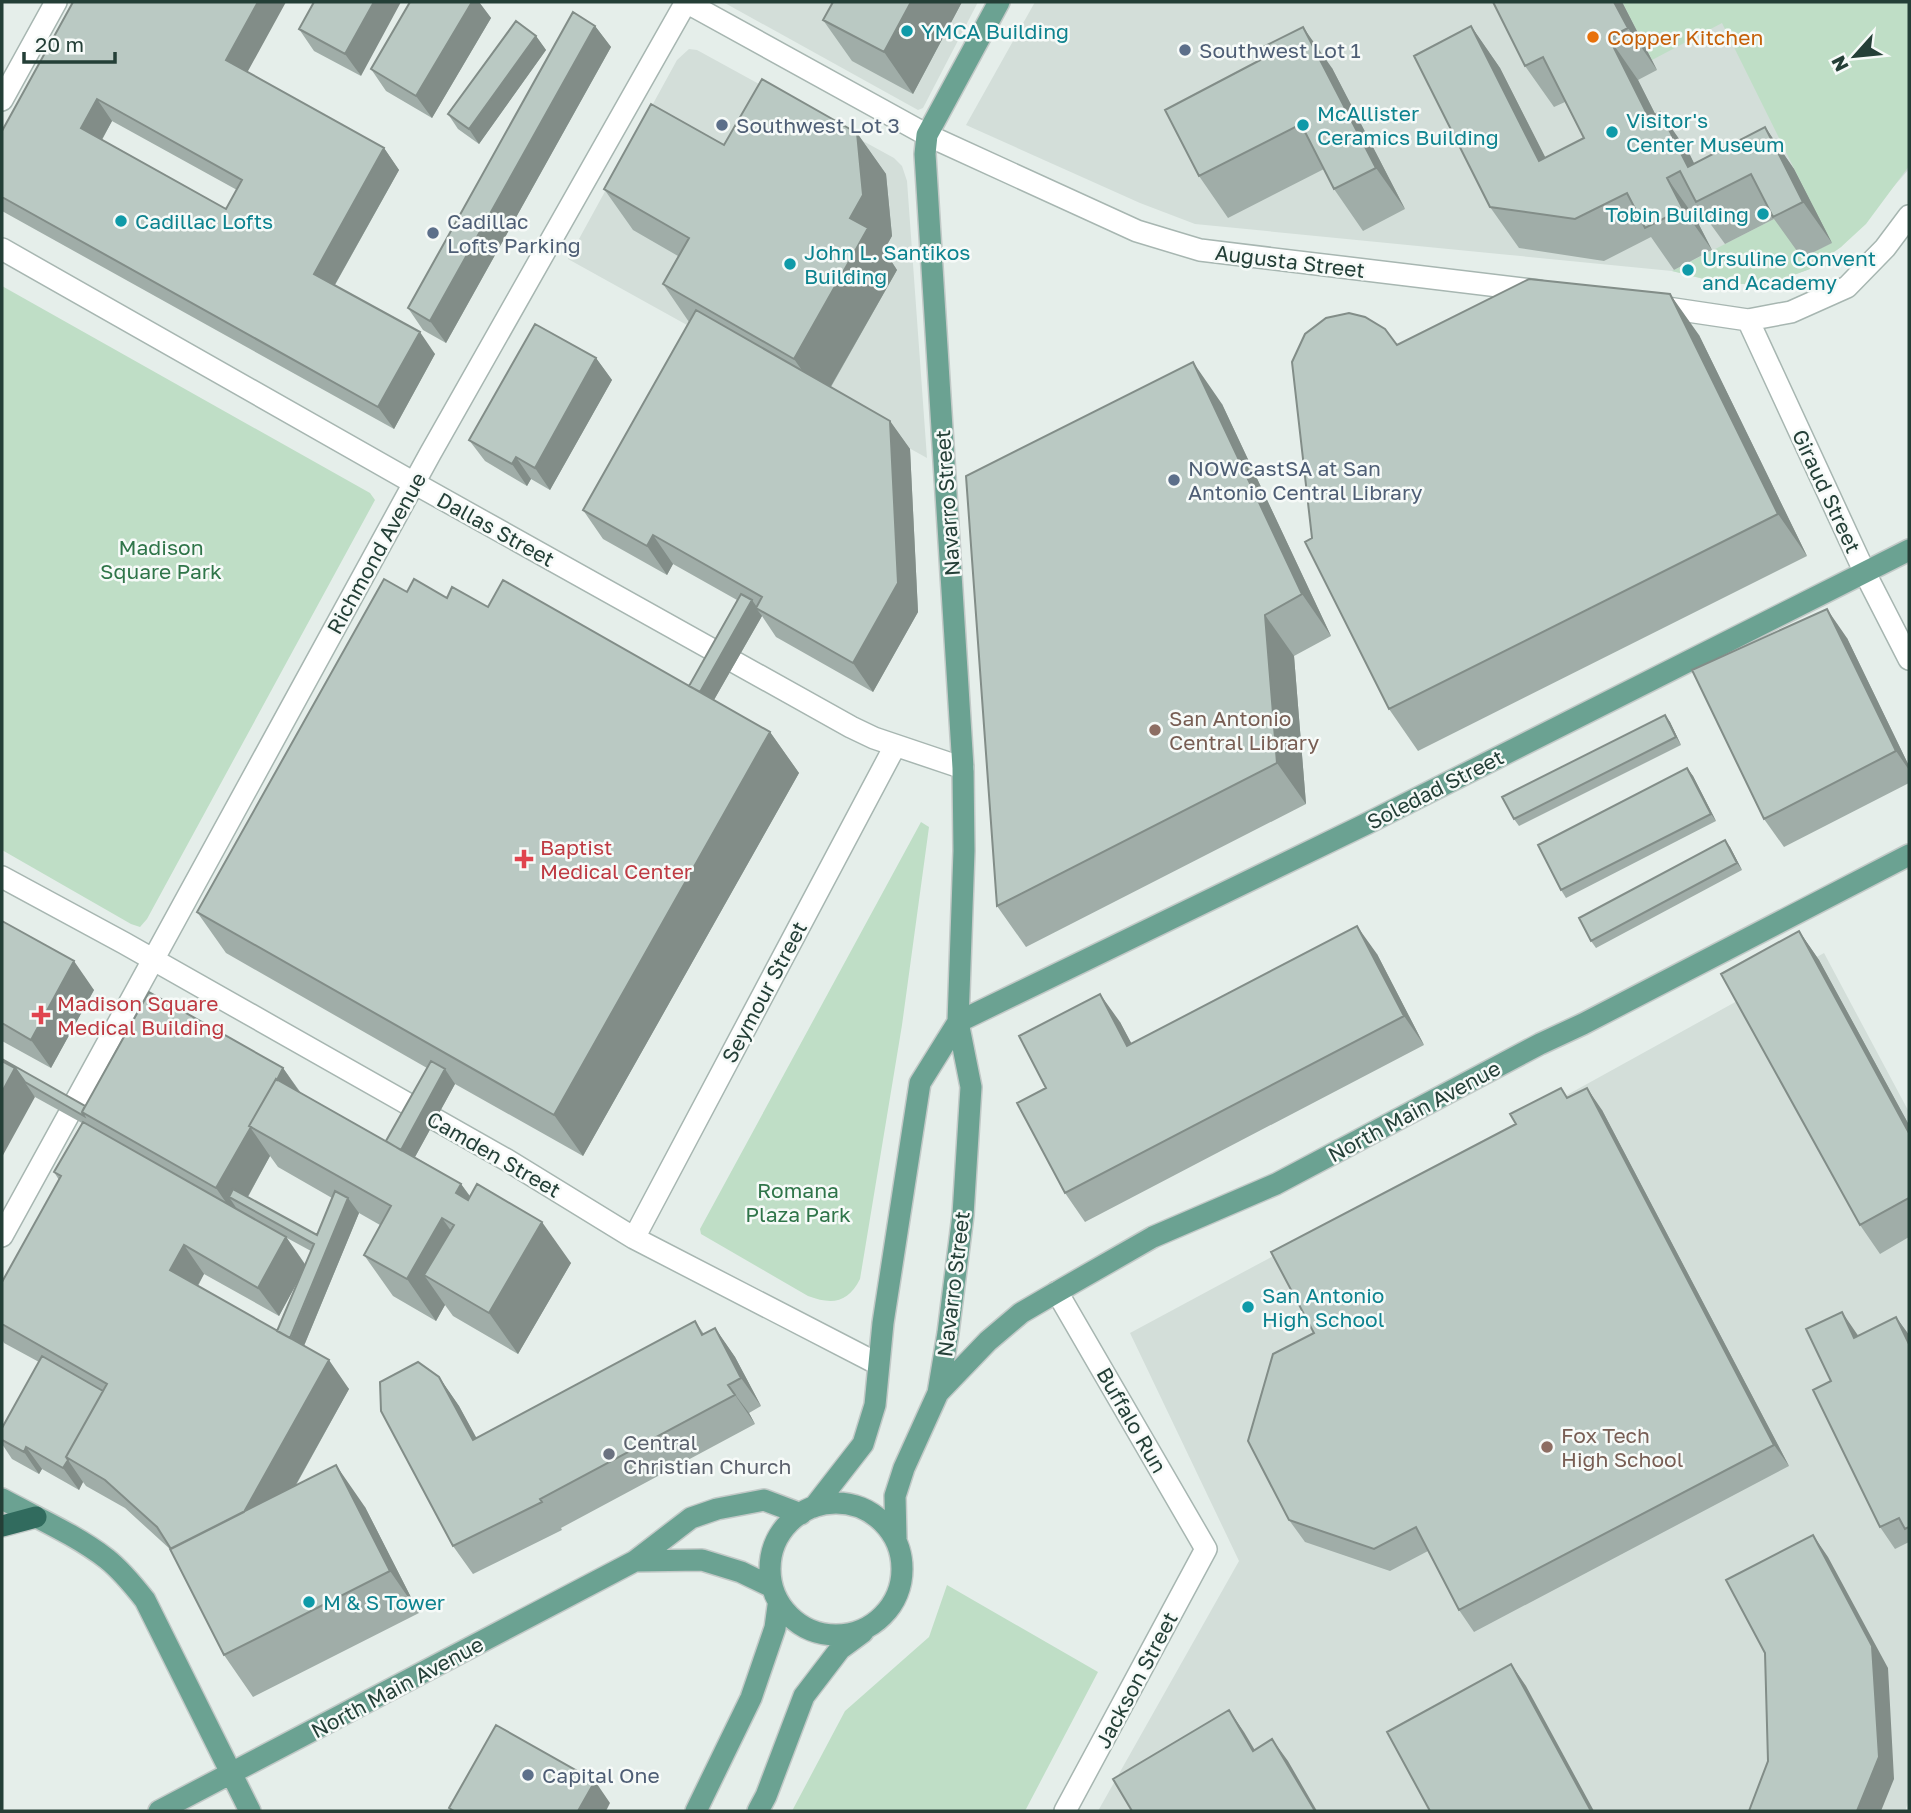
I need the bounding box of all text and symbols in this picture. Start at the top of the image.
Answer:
place label: YMCA Building [921,18,1069,44]
scale bar [24,21,116,65]
north arrow [1820,21,1890,91]
marker: YMCA Building [899,23,915,39]
place label: Copper Kitchen [1607,24,1763,50]
marker: Copper Kitchen [1585,29,1601,45]
text: 20 m [35,31,84,57]
place label: Southwest Lot 1 [1199,37,1361,63]
marker: Southwest Lot 1 [1177,42,1193,58]
text: N [1826,52,1853,76]
place label: McAllister Ceramics Building [1317,100,1499,150]
place label: Visitor's Center Museum [1626,107,1785,157]
place label: Southwest Lot 3 [736,112,900,138]
marker: Southwest Lot 3 [714,117,730,133]
marker: McAllister Ceramics Building [1295,117,1311,133]
marker: Visitor's Center Museum [1604,124,1620,140]
place label: Tobin Building [1605,201,1749,227]
marker: Tobin Building [1755,206,1771,222]
place label: Cadillac Lofts [135,208,273,234]
place label: Cadillac Lofts Parking [447,208,581,258]
marker: Cadillac Lofts [113,213,129,229]
marker: Cadillac Lofts Parking [425,225,441,241]
place label: John L. Santikos Building [804,239,971,289]
street label: Augusta Street [1214,239,1366,283]
place label: Ursuline Convent and Academy [1702,245,1876,295]
marker: John L. Santikos Building [782,256,798,272]
marker: Ursuline Convent and Academy [1680,262,1696,278]
street label: Giraud Street [1787,425,1867,557]
street label: Navarro Street [929,429,965,577]
place label: NOWCastSA at San Antonio Central Library [1188,455,1423,505]
street label: Richmond Avenue [321,468,431,638]
marker: NOWCastSA at San Antonio Central Library [1166,472,1182,488]
street label: Dallas Street [433,486,559,572]
park label: Madison Square Park [100,534,222,584]
place label: San Antonio Central Library [1169,705,1320,755]
marker: San Antonio Central Library [1147,722,1163,738]
street label: Soledad Street [1362,743,1508,835]
place label: Baptist Medical Center [540,834,692,884]
marker: Baptist Medical Center [514,849,534,869]
street label: Seymour Street [716,917,812,1067]
place label: Madison Square Medical Building [57,990,224,1040]
marker: Madison Square Medical Building [31,1005,51,1025]
street label: North Main Avenue [1323,1055,1505,1167]
street label: Camden Street [422,1105,566,1203]
park label: Romana Plaza Park [745,1177,851,1227]
street label: Navarro Street [931,1210,975,1358]
place label: San Antonio High School [1262,1282,1384,1332]
marker: San Antonio High School [1240,1299,1256,1315]
street label: Buffalo Run [1091,1363,1173,1477]
place label: Fox Tech High School [1561,1422,1683,1472]
place label: Central Christian Church [623,1429,791,1479]
marker: Fox Tech High School [1539,1439,1555,1455]
marker: Central Christian Church [601,1446,617,1462]
place label: M & S Tower [323,1589,445,1615]
marker: M & S Tower [301,1594,317,1610]
street label: Jackson Street [1089,1607,1183,1753]
street label: North Main Avenue [306,1631,488,1743]
place label: Capital One [542,1762,660,1788]
marker: Capital One [520,1767,536,1783]

